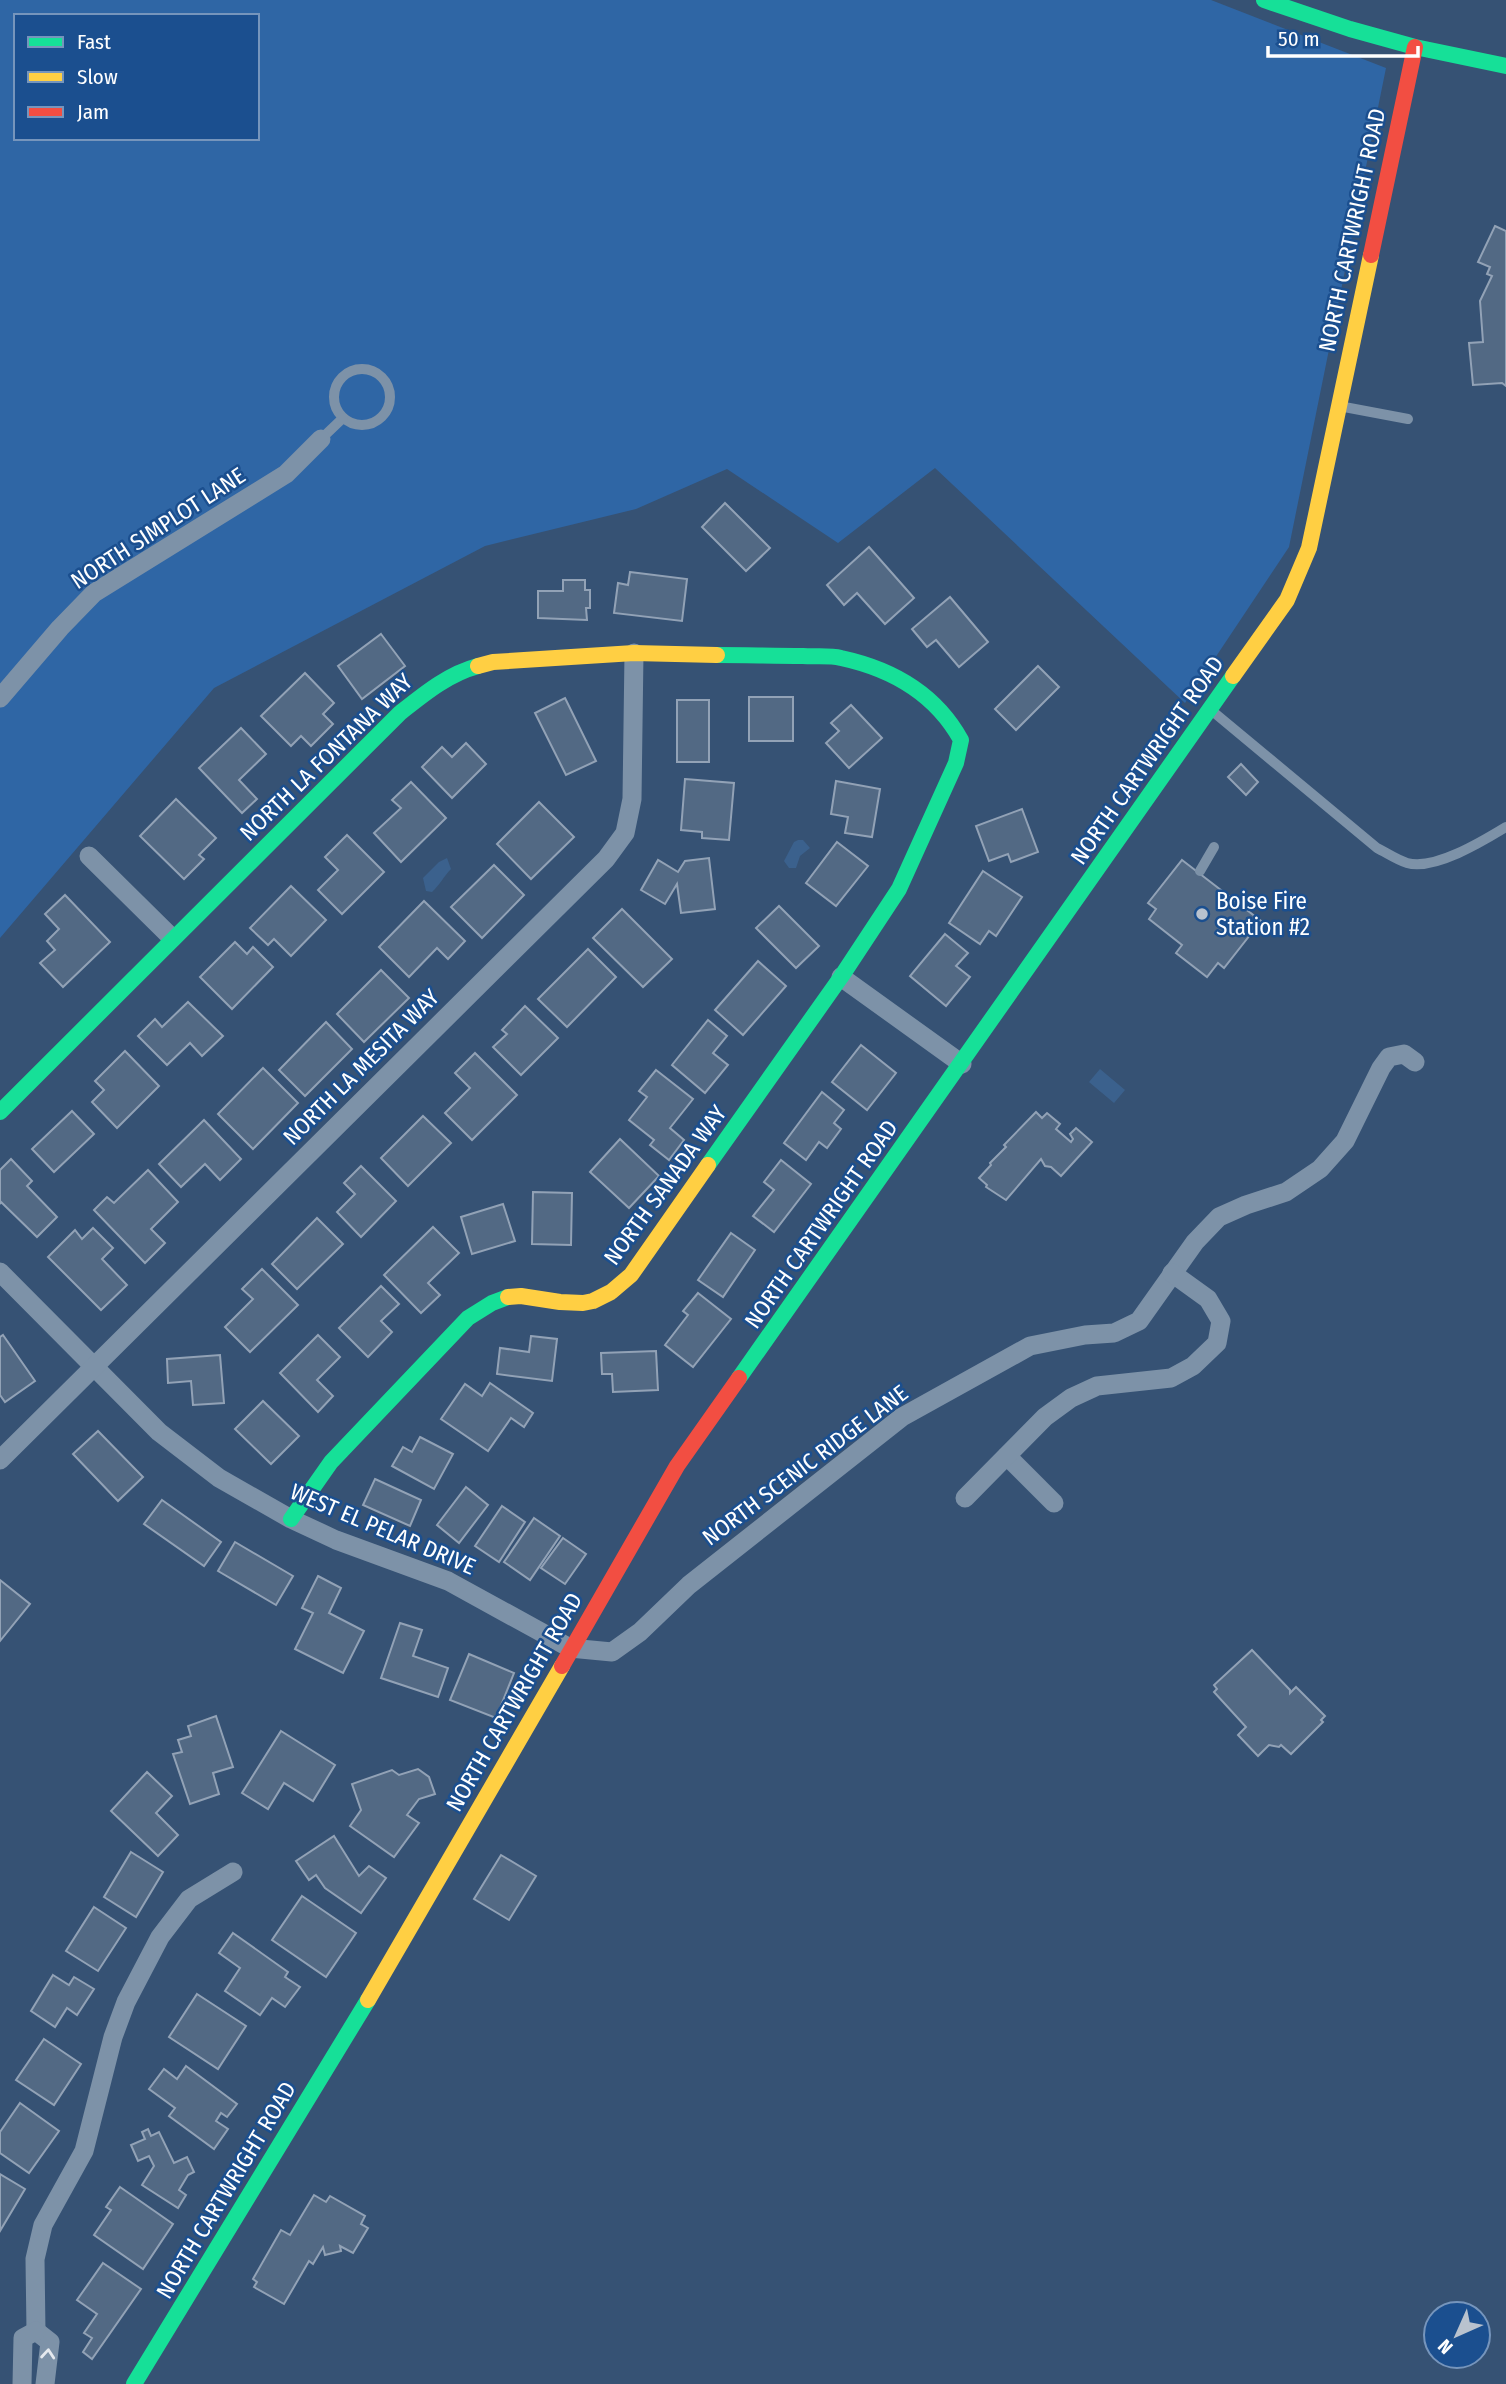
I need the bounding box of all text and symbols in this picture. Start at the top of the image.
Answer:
legend [14,14,259,140]
scale bar [1268,14,1418,58]
text: 50 m [1278,26,1320,52]
text: Fast [77,29,111,55]
text: Slow [77,64,118,90]
text: Jam [77,99,109,125]
street label: NORTH CARTWRIGHT ROAD [1313,106,1391,354]
street label: NORTH SIMPLOT LANE [66,461,250,595]
street label: NORTH CARTWRIGHT ROAD [1064,650,1230,870]
street label: NORTH LA FONTANA WAY [234,667,418,847]
place label: Boise Fire Station #2 [1216,887,1310,941]
marker: Boise Fire Station #2 [1194,906,1210,922]
street label: NORTH LA MESITA WAY [277,983,445,1151]
street label: NORTH SANADA WAY [598,1099,733,1270]
street label: NORTH CARTWRIGHT ROAD [738,1114,904,1334]
street label: NORTH SCENIC RIDGE LANE [697,1379,913,1551]
street label: WEST EL PELAR DRIVE [286,1477,480,1581]
street label: NORTH CARTWRIGHT ROAD [440,1588,588,1816]
street label: NORTH CARTWRIGHT ROAD [150,2077,302,2303]
north arrow [1422,2300,1492,2370]
text: N [1433,2335,1457,2359]
one-way arrow [41,2349,56,2360]

